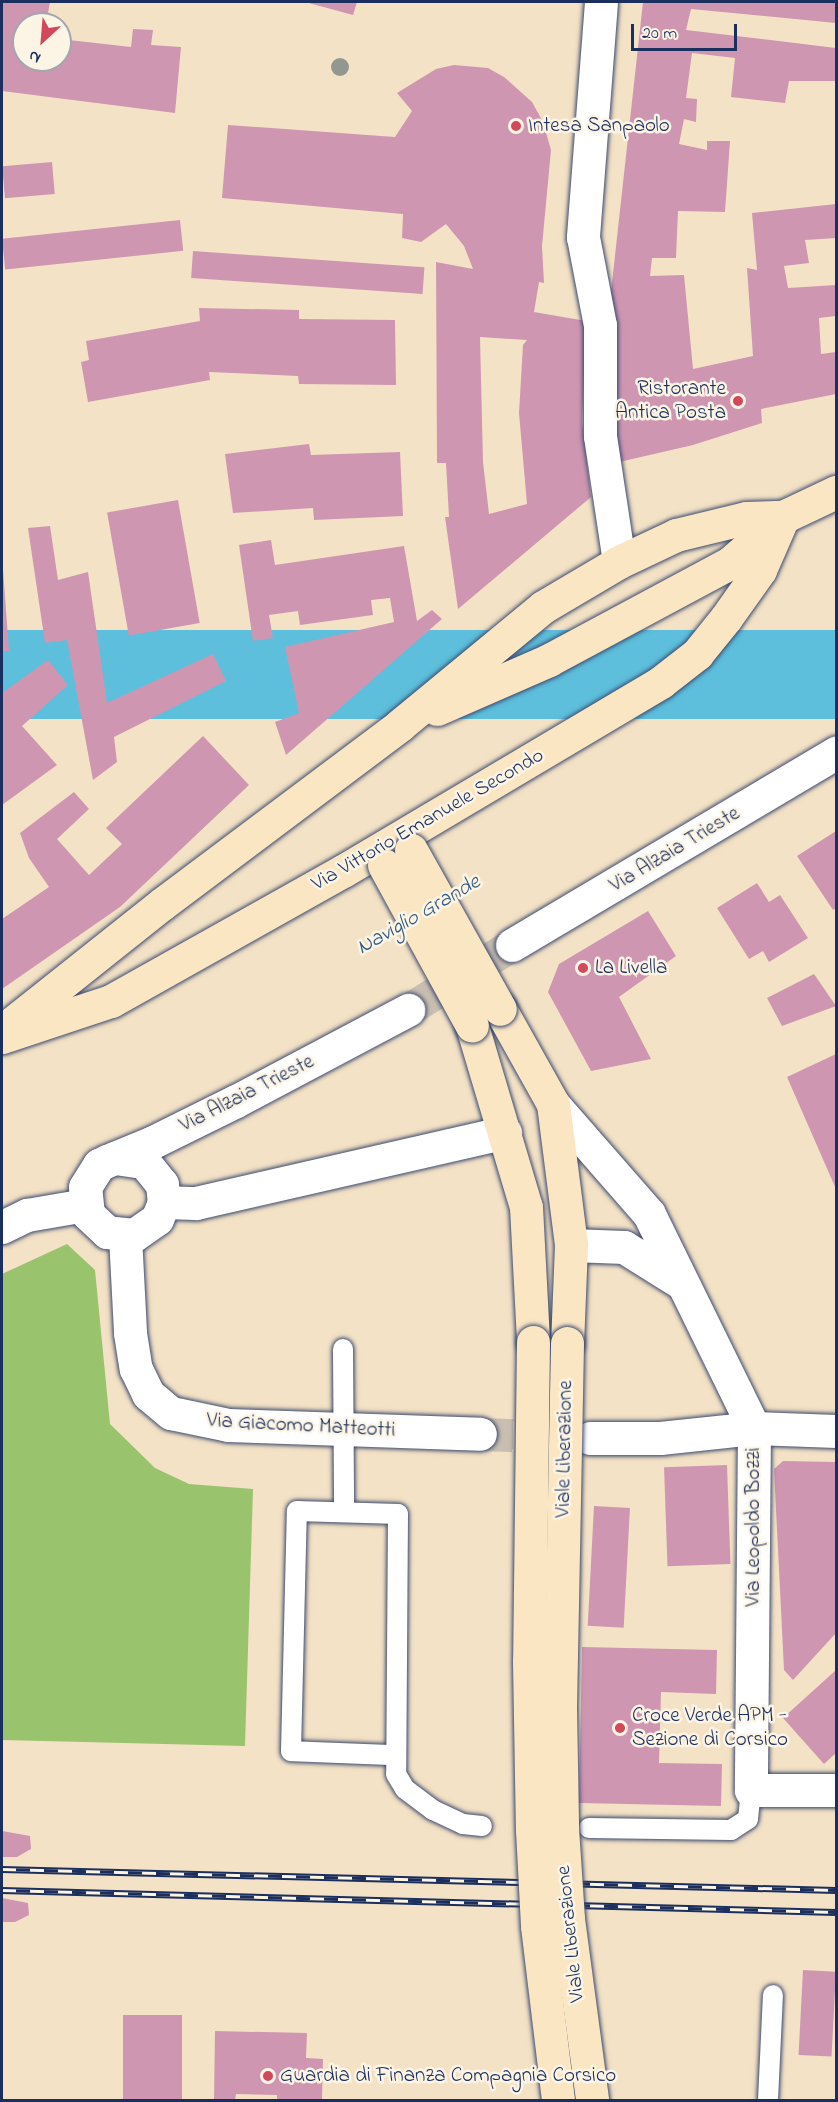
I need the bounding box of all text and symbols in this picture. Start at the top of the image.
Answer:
north arrow [12,12,72,72]
scale bar [634,12,740,50]
text: 20 m [642,21,677,47]
text: N [25,43,45,70]
place label: Intesa Sanpaolo [528,113,670,139]
marker: Intesa Sanpaolo [509,119,523,133]
place label: Ristorante Antica Posta [615,376,726,426]
marker: Ristorante Antica Posta [731,394,745,408]
street label: Via Vittorio Emanuele Secondo [307,743,549,897]
street label: Via Alzaia Trieste [605,801,745,899]
water label: Naviglio Grande [352,870,486,962]
place label: La Livella [595,955,667,981]
marker: La Livella [576,961,590,975]
street label: Via Alzaia Trieste [176,1049,318,1139]
street label: Viale Liberazione [551,1380,579,1518]
street label: Via Giacomo Matteotti [206,1408,396,1444]
street label: Via Leopoldo Bozzi [741,1447,767,1607]
place label: Croce Verde APM - Sezione di Corsico [632,1703,788,1753]
marker: Croce Verde APM - Sezione di Corsico [613,1721,627,1735]
street label: Viale Liberazione [551,1864,591,2004]
place label: Guardia di Finanza Compagnia Corsico [280,2063,616,2089]
marker: Guardia di Finanza Compagnia Corsico [261,2069,275,2083]

